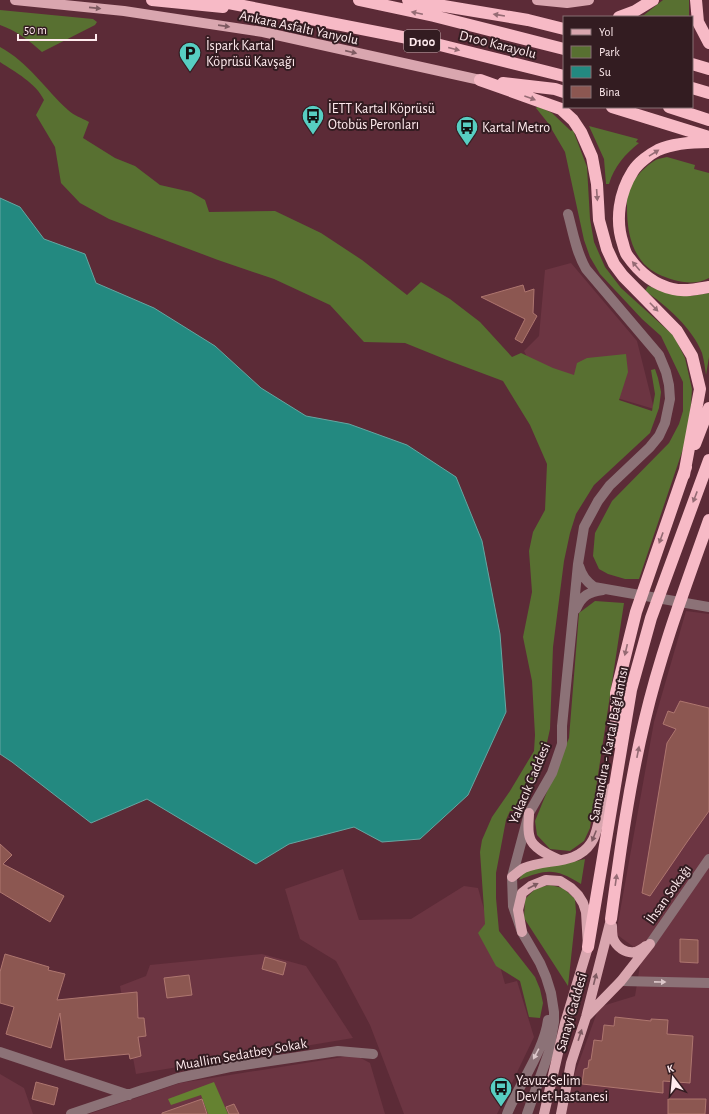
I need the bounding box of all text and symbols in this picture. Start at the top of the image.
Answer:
one-way arrow [89,5,101,11]
street label: Ankara Asfaltı Yanyolu [238,9,360,47]
one-way arrow [411,9,424,15]
one-way arrow [492,12,505,18]
scale bar [18,16,96,42]
legend [563,16,693,108]
one-way arrow [218,23,230,29]
text: 50 m [24,24,47,36]
text: Yol [599,26,613,38]
street label: D100 Karayolu [458,29,538,61]
road number: D100 [404,30,440,52]
place label: İspark Kartal Köprüsü Kavşağı [206,36,295,69]
parking icon: İspark Kartal Köprüsü Kavşağı [177,40,203,73]
one-way arrow [448,46,460,52]
text: Park [599,46,620,58]
one-way arrow [345,49,358,55]
text: Su [599,66,611,78]
text: Bina [599,86,621,98]
one-way arrow [524,95,536,101]
place label: İETT Kartal Köprüsü Otobüs Peronları [328,99,435,132]
bus stop icon: İETT Kartal Köprüsü Otobüs Peronları [300,103,326,136]
bus stop icon: Kartal Metro [454,114,480,147]
place label: Kartal Metro [482,121,550,135]
one-way arrow [649,149,660,157]
one-way arrow [594,189,601,201]
one-way arrow [631,260,640,271]
one-way arrow [649,302,659,312]
one-way arrow [692,491,698,503]
one-way arrow [658,532,664,544]
one-way arrow [623,644,629,657]
street label: Samandıra - Kartal Bağlantısı [587,666,631,823]
street label: Yakacık Caddesi [507,741,553,826]
one-way arrow [635,746,641,758]
one-way arrow [591,831,597,843]
street label: İhsan Sokağı [641,861,694,926]
one-way arrow [613,874,619,886]
one-way arrow [527,883,539,889]
street label: Sanayi Caddesi [554,971,590,1053]
one-way arrow [593,973,599,985]
one-way arrow [654,979,667,985]
one-way arrow [577,1029,583,1041]
street label: Muallim Sedatbey Sokak [174,1036,309,1073]
one-way arrow [533,1049,540,1060]
north arrow [653,1058,693,1098]
text: K [666,1063,676,1075]
place label: Yavuz Seli̇m Devlet Hastanesi̇ [516,1074,608,1104]
bus stop icon: Yavuz Seli̇m Devlet Hastanesi̇ [488,1075,514,1108]

